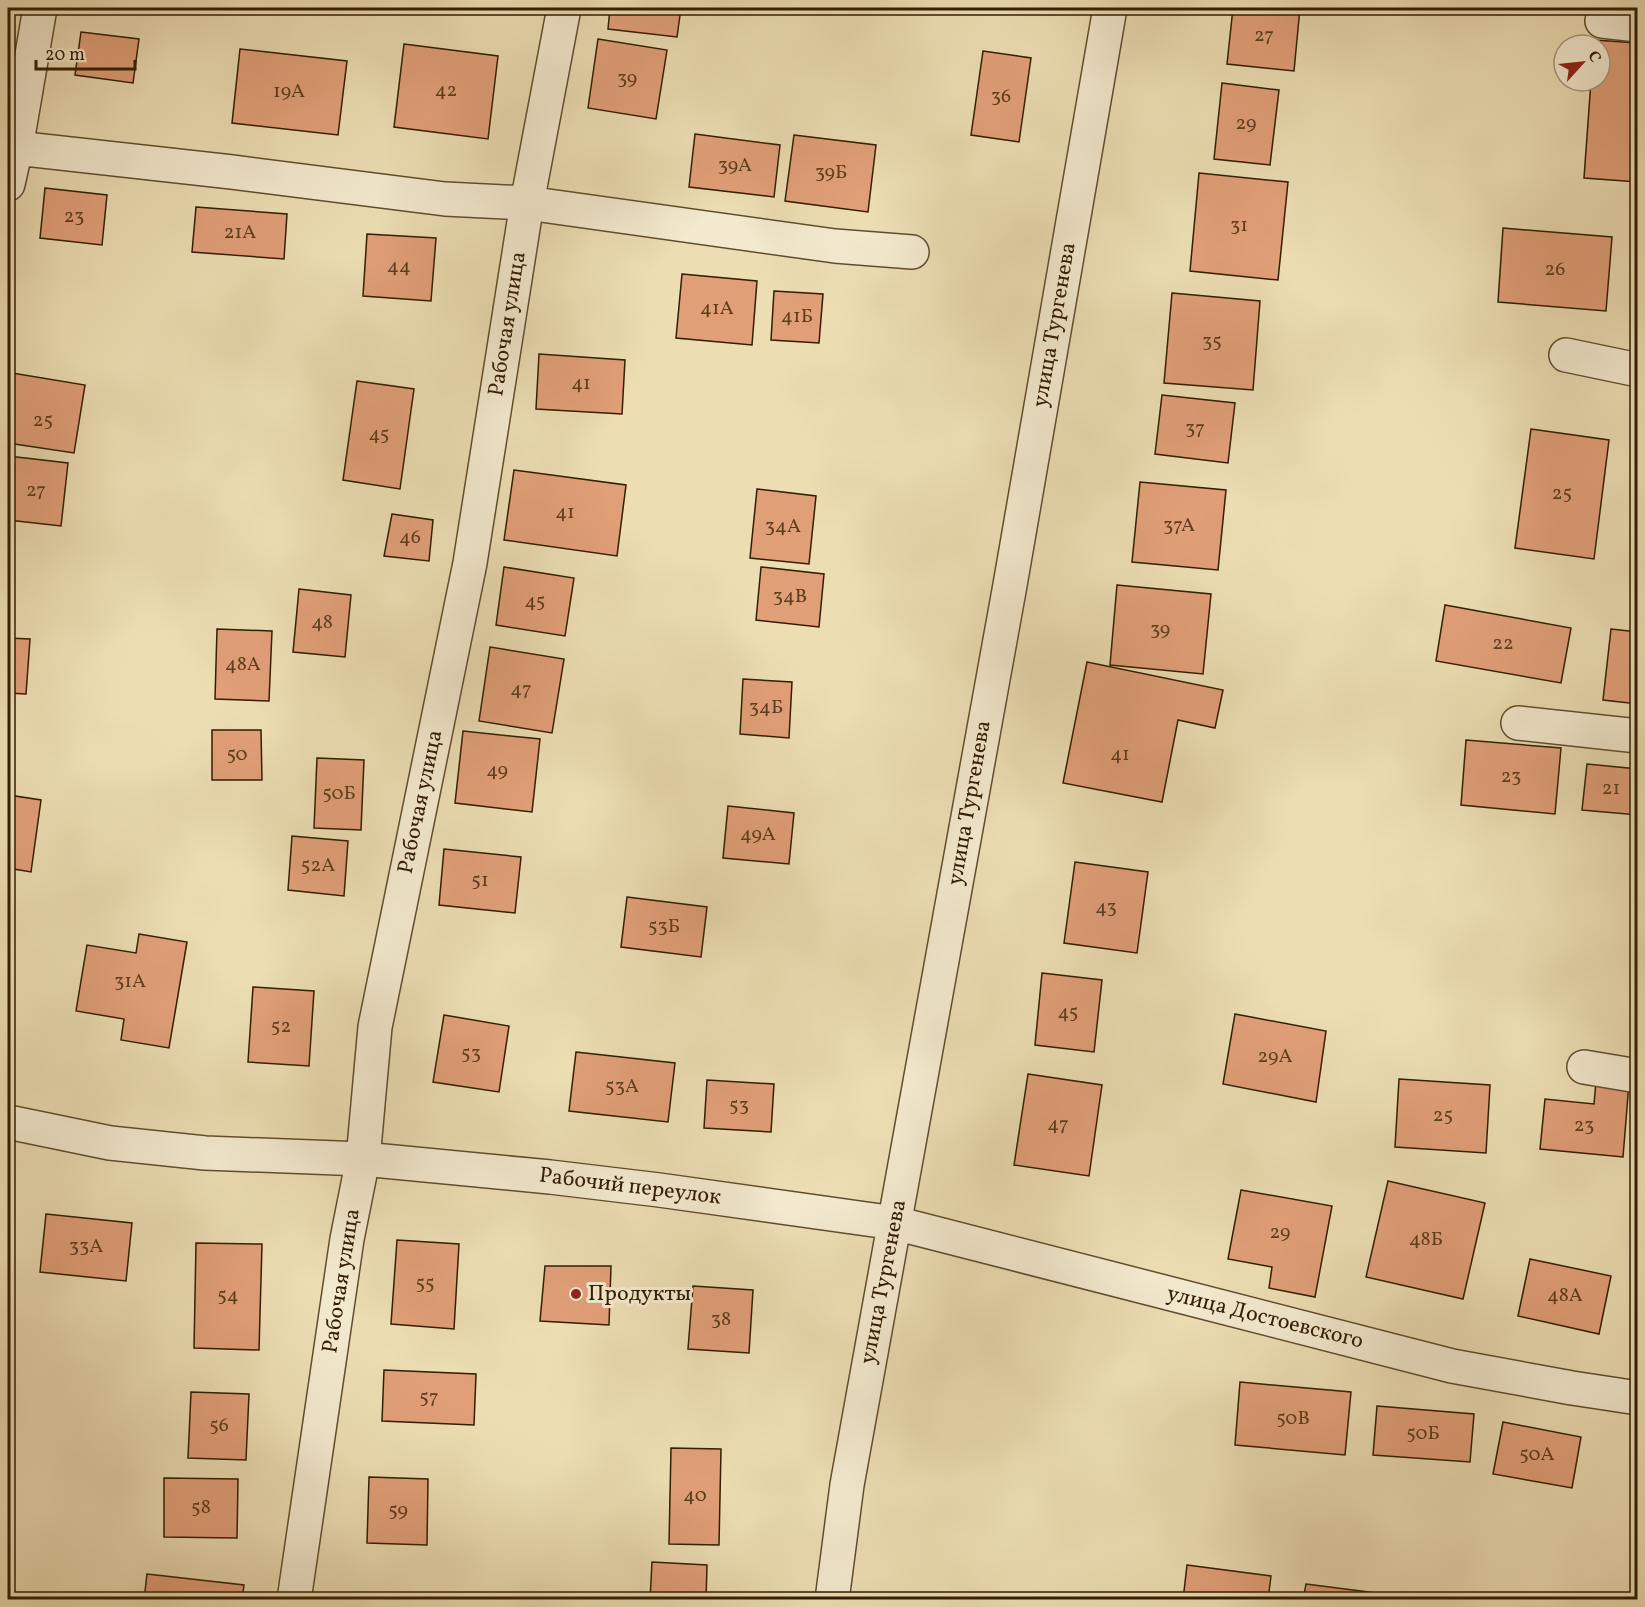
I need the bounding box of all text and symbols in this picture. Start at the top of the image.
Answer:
house number: 27 [1254,22,1274,50]
scale bar [36,33,135,71]
north arrow [1552,33,1612,93]
text: 20 m [45,43,85,68]
text: С [1581,48,1606,67]
house number: 39 [617,65,637,93]
house number: 42 [435,77,457,105]
house number: 19А [273,78,305,106]
house number: 36 [991,83,1011,111]
house number: 29 [1236,110,1256,138]
house number: 39А [718,152,752,180]
house number: 39Б [815,159,847,187]
house number: 23 [64,203,84,231]
house number: 31 [1230,212,1248,240]
house number: 21А [224,219,256,247]
street label: улица Тургенева [1025,240,1085,410]
street label: Рабочая улица [481,249,535,399]
house number: 44 [387,253,411,281]
house number: 26 [1545,256,1565,284]
house number: 41А [700,295,734,323]
house number: 41Б [781,303,813,331]
house number: 35 [1202,328,1222,356]
house number: 41 [571,370,591,398]
house number: 25 [33,407,53,435]
house number: 37 [1185,415,1205,443]
house number: 45 [369,421,389,449]
house number: 27 [26,477,46,505]
house number: 25 [1552,480,1572,508]
house number: 41 [555,499,575,527]
house number: 37А [1163,512,1195,540]
house number: 34А [765,513,801,541]
house number: 46 [399,524,421,552]
house number: 34В [773,583,807,611]
house number: 45 [525,588,545,616]
house number: 48 [311,609,333,637]
house number: 39 [1150,616,1170,644]
house number: 22 [1492,630,1514,658]
house number: 48А [225,651,261,679]
house number: 47 [510,676,532,704]
house number: 34Б [749,694,783,722]
street label: улица Тургенева [940,718,1000,888]
street label: Рабочая улица [391,727,451,877]
house number: 50 [226,741,248,769]
house number: 41 [1110,741,1130,769]
house number: 49 [486,757,508,785]
house number: 23 [1501,763,1521,791]
house number: 21 [1602,775,1620,803]
house number: 50Б [322,780,356,808]
house number: 49А [740,821,776,849]
house number: 52А [301,852,335,880]
house number: 51 [471,867,489,895]
house number: 43 [1095,894,1117,922]
house number: 53Б [648,913,680,941]
house number: 31А [114,968,146,996]
house number: 45 [1058,999,1078,1027]
house number: 52 [271,1013,291,1041]
house number: 53 [461,1040,481,1068]
house number: 29А [1258,1043,1293,1071]
house number: 53А [605,1073,639,1101]
house number: 53 [729,1092,749,1120]
house number: 25 [1433,1102,1453,1130]
house number: 47 [1047,1111,1069,1139]
house number: 23 [1574,1112,1594,1140]
street label: Рабочий переулок [537,1160,723,1214]
street label: улица Тургенева [853,1197,915,1367]
street label: Рабочая улица [315,1206,369,1356]
house number: 29 [1270,1219,1290,1247]
house number: 48Б [1409,1226,1443,1254]
house number: 33А [69,1233,103,1261]
house number: 55 [415,1270,435,1298]
place label: Продукты [588,1279,691,1310]
street label: улица Достоевского [1163,1279,1367,1357]
house number: 54 [217,1282,239,1310]
house number: 48А [1547,1282,1583,1310]
marker: Продукты [569,1287,583,1301]
house number: 38 [711,1306,731,1334]
house number: 57 [419,1384,439,1412]
house number: 50В [1276,1405,1310,1433]
house number: 56 [209,1412,229,1440]
house number: 50Б [1406,1420,1440,1448]
house number: 50А [1519,1441,1555,1469]
house number: 40 [683,1482,707,1510]
house number: 58 [191,1494,211,1522]
house number: 59 [388,1497,408,1525]

